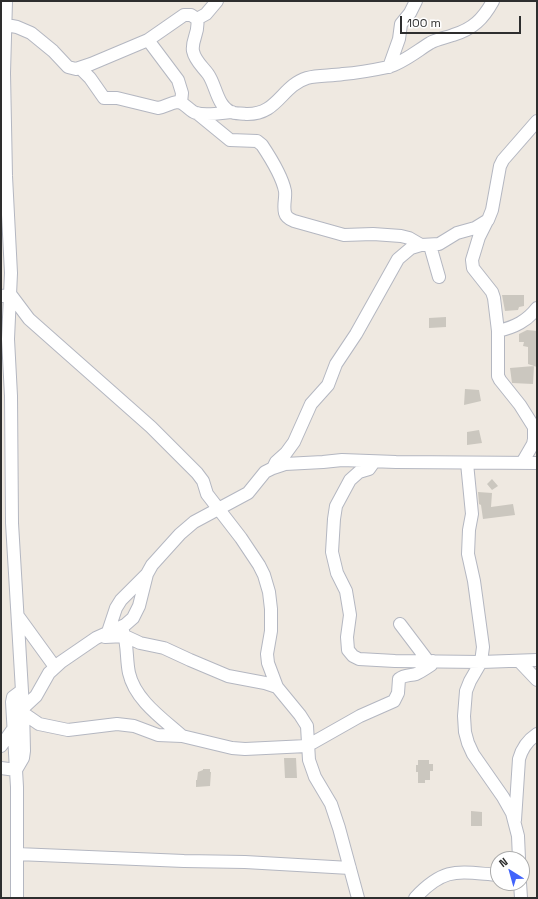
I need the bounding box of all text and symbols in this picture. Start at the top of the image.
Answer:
scale bar [402,8,523,34]
text: 100 m [407,15,441,31]
north arrow [490,851,530,891]
text: N [496,854,511,870]

